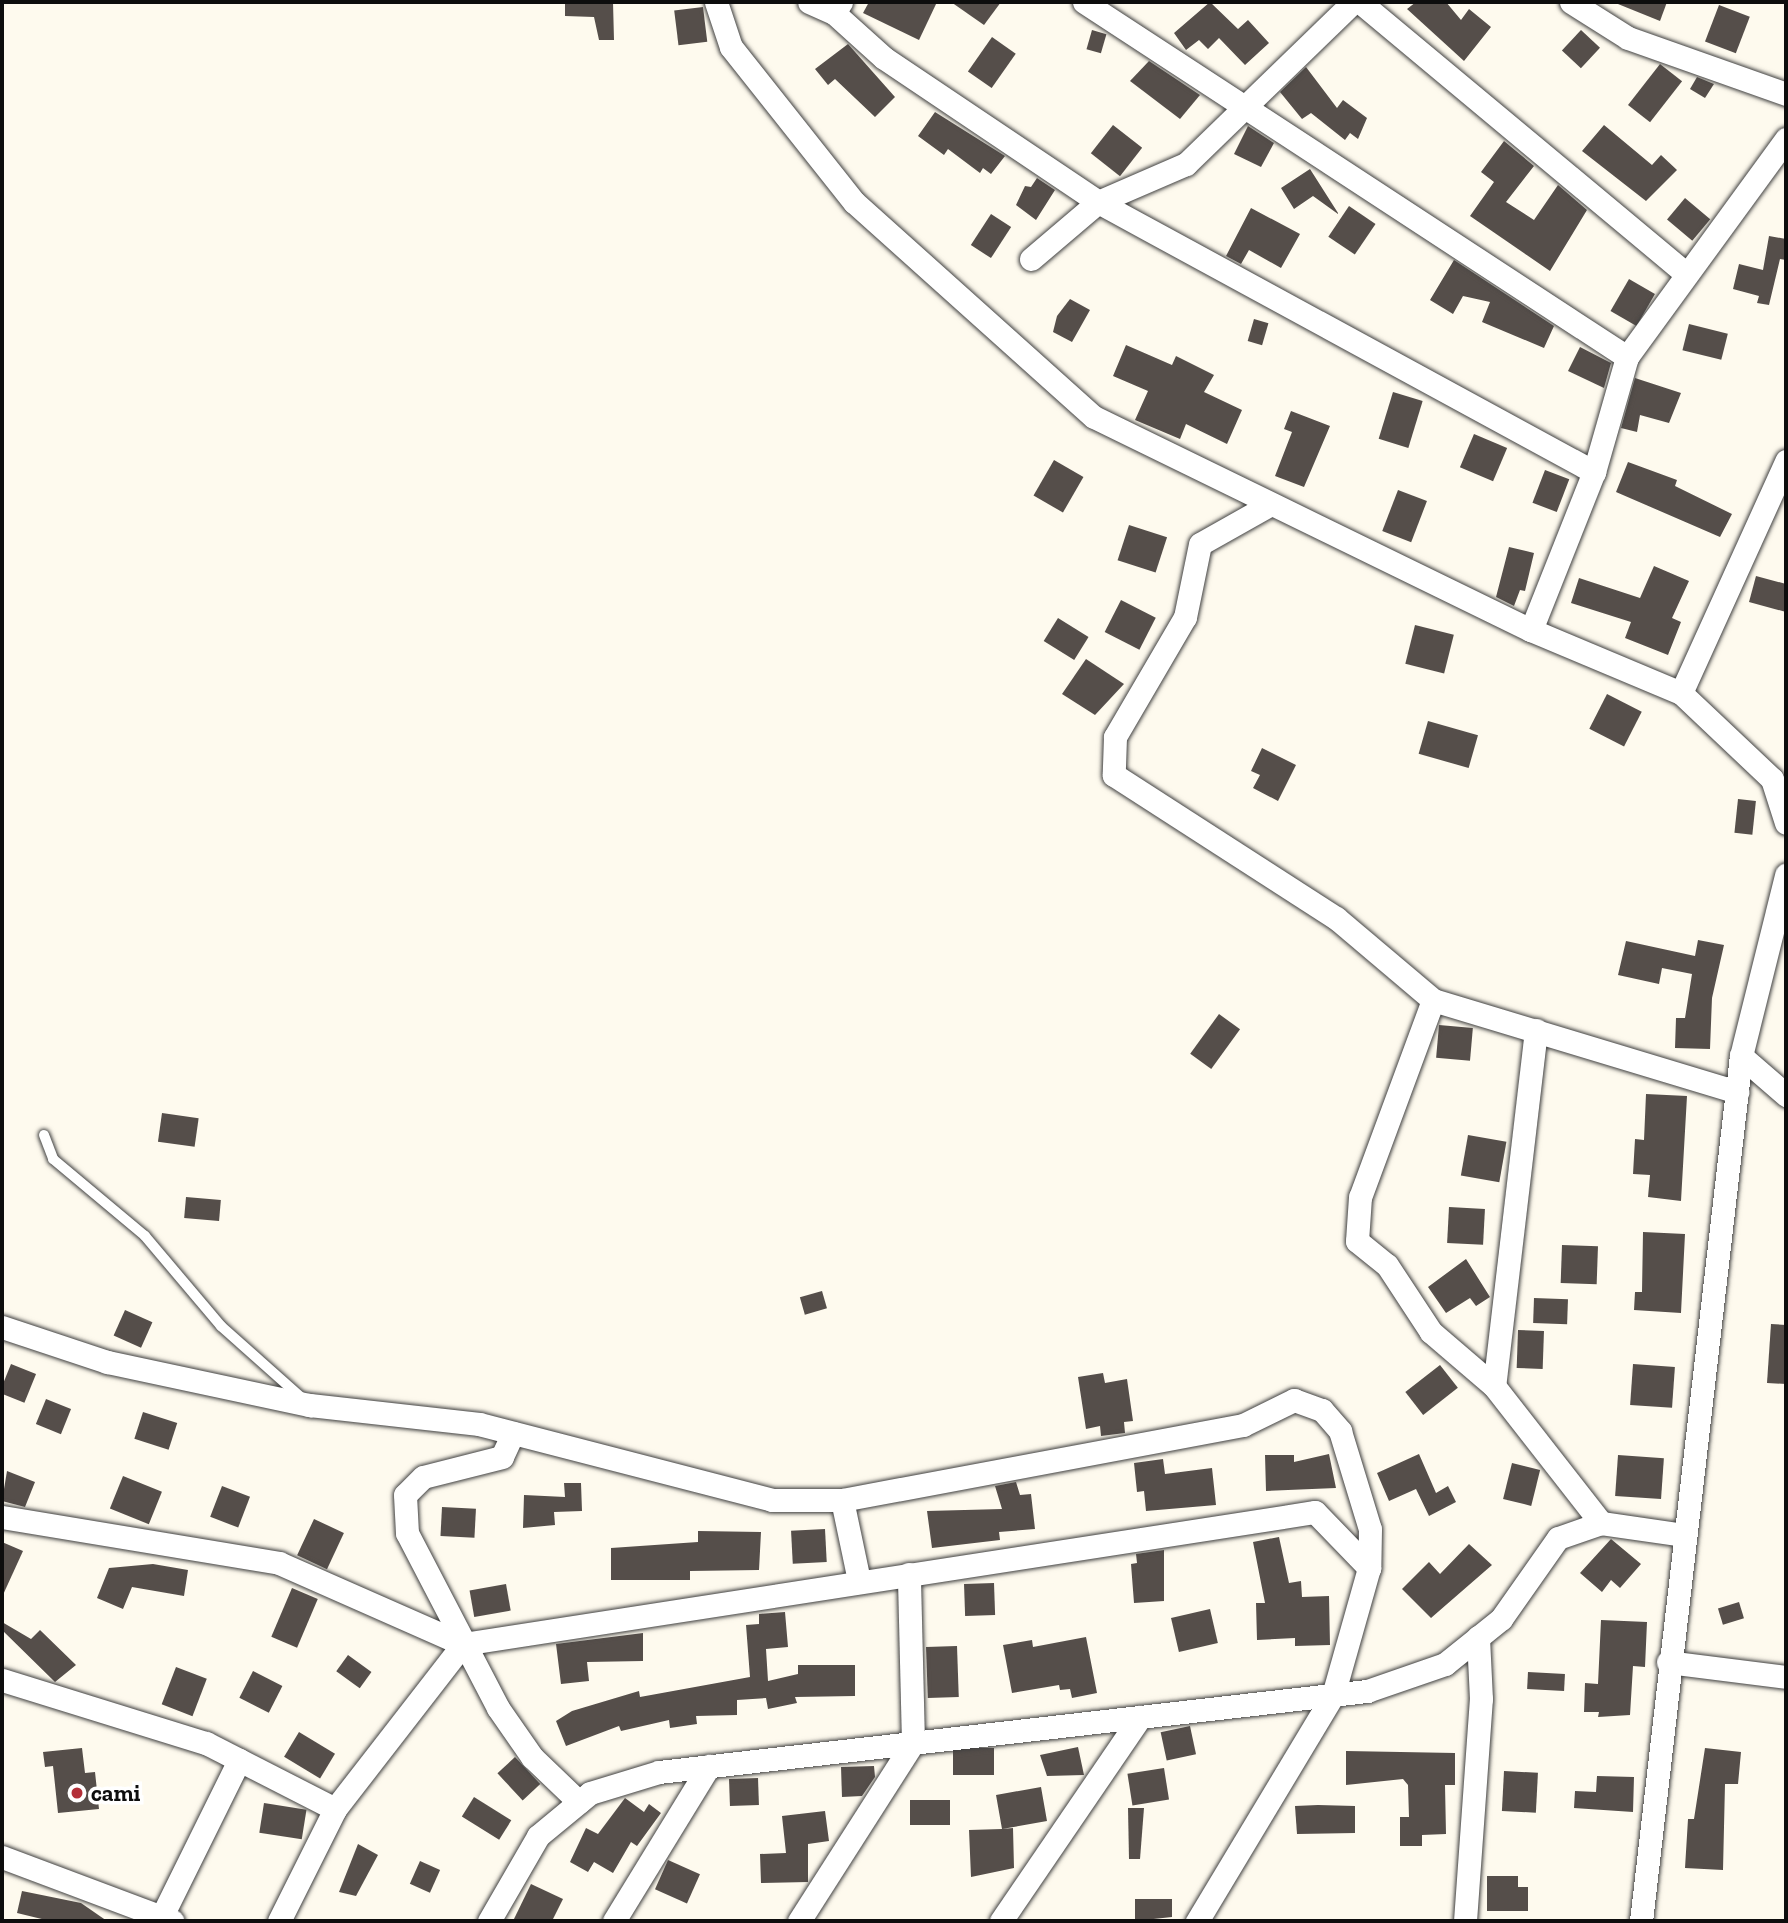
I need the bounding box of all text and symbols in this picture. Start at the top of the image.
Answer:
place label: cami [91,1779,140,1807]
marker: cami [69,1785,85,1801]

